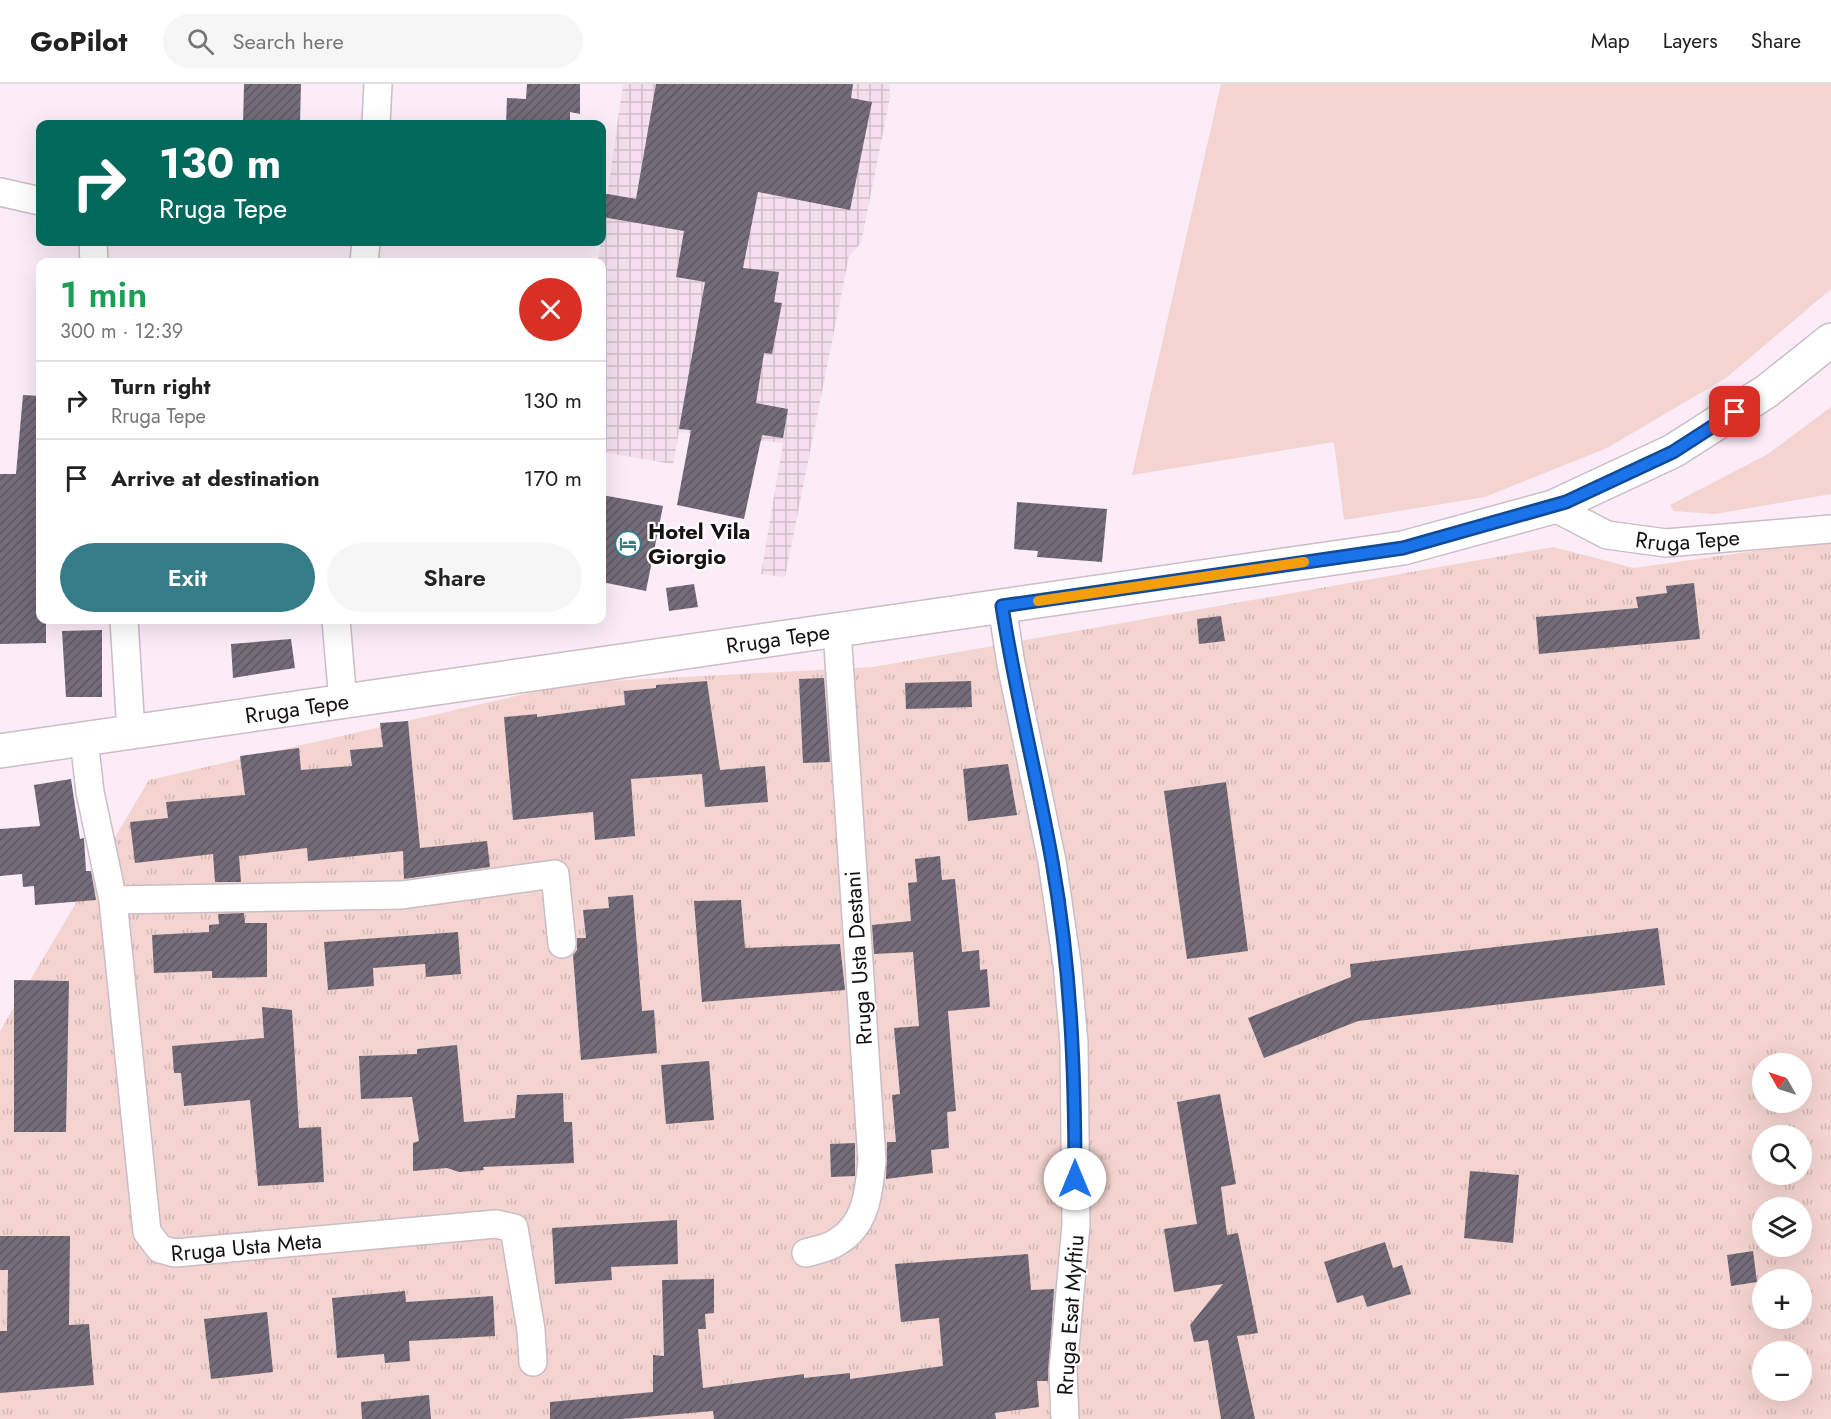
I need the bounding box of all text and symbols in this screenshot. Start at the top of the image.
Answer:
search box [163,14,583,68]
text: GoPilot [30,21,127,62]
icon: search [184,25,217,58]
text: Search here [232,25,344,57]
text: Map [1591,26,1630,56]
text: Layers [1663,26,1718,56]
text: Share [1751,26,1801,56]
text: 130 m [159,133,281,194]
icon: right [60,144,138,222]
text: Rruga Tepe [159,189,287,228]
text: 1 min [60,268,147,320]
button: close [519,278,582,341]
text: 300 m · 12:39 [60,317,183,346]
text: Turn right [111,370,211,402]
icon: right [60,384,93,417]
text: 130 m [523,384,582,416]
pin [1709,386,1760,437]
icon: arrive [1718,395,1751,428]
text: Rruga Tepe [111,402,206,431]
icon: arrive [60,462,93,495]
text: Arrive at destination [111,462,320,494]
text: 170 m [524,462,582,494]
place label: Hotel Vila Giorgio [648,515,750,572]
street label: Rruga Tepe [1634,521,1741,559]
hotel icon: Hotel Vila Giorgio [613,529,643,559]
button: Exit [60,543,315,612]
button: Share [327,543,582,612]
street label: Rruga Tepe [724,615,832,662]
street label: Rruga Tepe [243,685,351,731]
street label: Rruga Usta Destani [836,870,880,1046]
north arrow [1752,1053,1812,1113]
map controls [1752,1053,1812,1401]
button: search [1752,1125,1812,1185]
position arrow [1043,1147,1107,1211]
button: layers [1752,1197,1812,1257]
street label: Rruga Usta Meta [169,1224,323,1269]
street label: Rruga Esat Myftiu [1048,1234,1092,1396]
button: + [1752,1269,1812,1329]
button: − [1752,1341,1812,1401]

